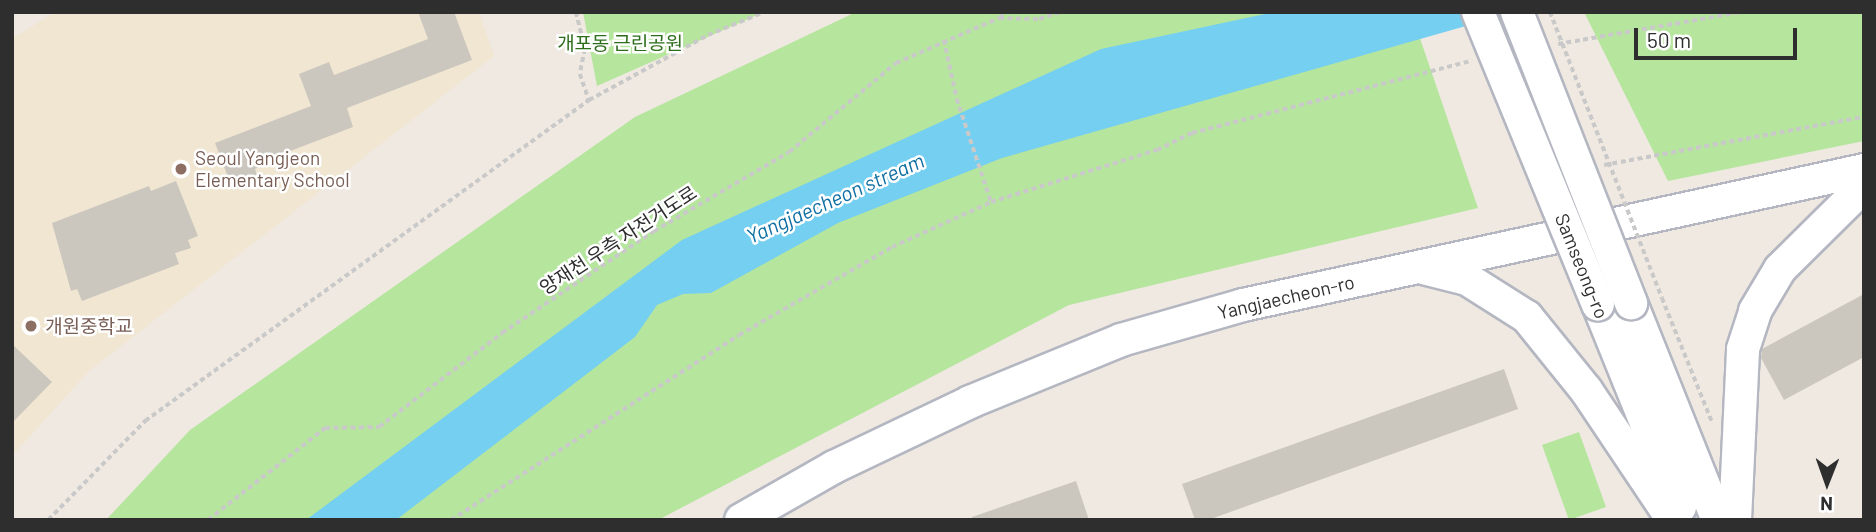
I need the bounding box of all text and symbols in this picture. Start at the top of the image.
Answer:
scale bar [1638,14,1801,58]
text: 50 m [1647,27,1691,52]
park label: 개포동 근린공원 [557,32,683,54]
place label: Seoul Yangjeon Elementary School [195,147,350,191]
water label: Yangjaecheon stream [742,147,928,249]
marker: Seoul Yangjeon Elementary School [173,161,189,177]
street label: 양재천 우측 자전거도로 [535,181,701,299]
street label: Samseong-ro [1551,210,1613,322]
street label: Yangjaecheon-ro [1215,270,1357,324]
place label: 개원중학교 [45,315,132,337]
marker: 개원중학교 [23,318,39,334]
north arrow [1792,448,1862,518]
text: N [1820,493,1833,516]

